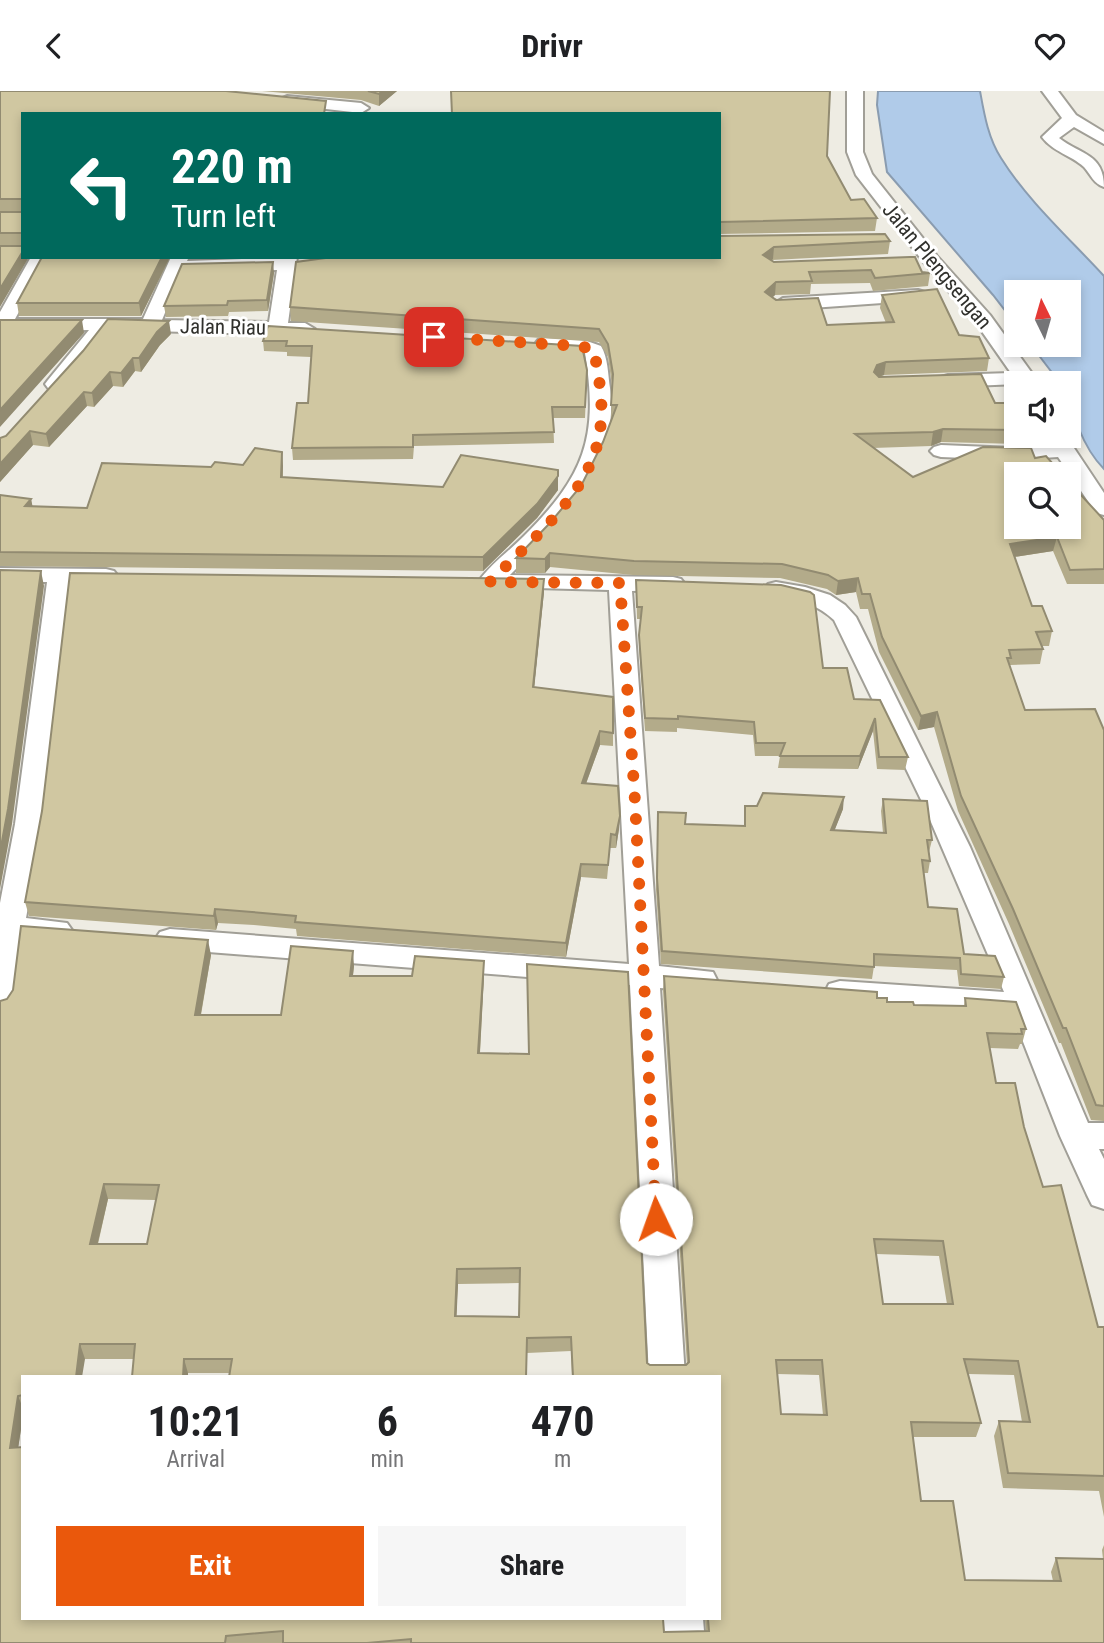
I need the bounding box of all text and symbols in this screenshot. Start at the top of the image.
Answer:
icon: back [35,27,73,65]
text: Drivr [521,27,583,65]
icon: heart [1031,27,1069,65]
text: 220 m [171,138,293,195]
icon: left [56,140,147,231]
text: Turn left [171,197,276,235]
street label: Jalan Plengsengan [877,198,997,334]
north arrow [1004,280,1082,357]
map controls [1004,280,1081,539]
pin [404,307,464,367]
street label: Jalan Riau [180,314,266,340]
icon: arrive [415,318,453,356]
button: sound [1004,371,1081,448]
button: search [1004,462,1081,539]
position arrow [619,1182,693,1256]
text: 10:21 [148,1397,244,1446]
text: 6 [377,1397,398,1446]
text: 470 [531,1397,594,1446]
text: Arrival [166,1446,225,1473]
text: min [370,1446,404,1473]
text: m [554,1446,571,1473]
button: Exit [56,1526,364,1606]
button: Share [378,1526,686,1606]

